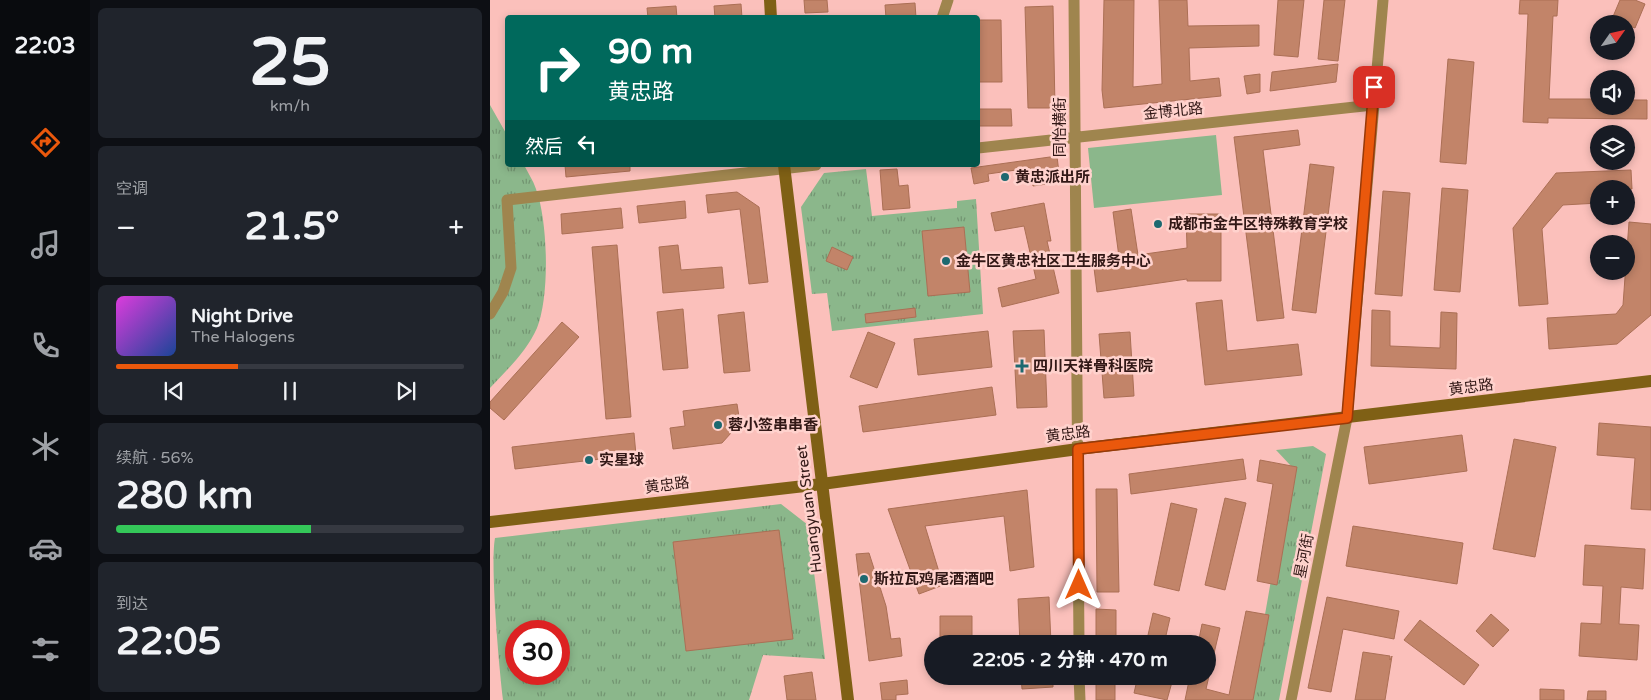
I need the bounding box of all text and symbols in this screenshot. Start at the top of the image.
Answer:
north arrow [1590,15,1635,60]
map controls [1590,15,1635,280]
text: 25 [249,24,331,103]
text: 90 m [608,31,693,73]
text: 22:03 [15,33,75,59]
icon: right [525,35,590,100]
pin [1353,66,1395,108]
button: sound [1590,70,1635,115]
icon: arrive [1360,73,1388,101]
text: 黄忠路 [608,79,674,105]
text: km/h [270,96,310,116]
street label: 同怡横街 [1051,97,1069,157]
street label: 金博北路 [1142,99,1204,123]
icon: directions [28,125,63,160]
button: layers [1590,125,1635,170]
icon: left [573,130,601,158]
text: 然后 [525,136,563,158]
place label: 黄忠派出所 [1015,168,1090,186]
marker: 黄忠派出所 [999,171,1011,183]
text: 空调 [116,179,148,199]
button: + [1590,180,1635,225]
text: 21.5° [245,204,340,250]
text: − [116,211,136,245]
text: + [448,211,464,245]
place label: 成都市金牛区特殊教育学校 [1168,215,1348,233]
marker: 成都市金牛区特殊教育学校 [1152,218,1164,230]
icon: music [28,227,63,262]
button: − [1590,235,1635,280]
place label: 金牛区黄忠社区卫生服务中心 [956,252,1151,270]
marker: 金牛区黄忠社区卫生服务中心 [940,255,952,267]
text: Night Drive [191,305,293,327]
text: The Halogens [191,327,295,347]
icon: phone [28,328,63,363]
place label: 四川天祥骨科医院 [1033,357,1153,375]
marker: 四川天祥骨科医院 [1015,359,1029,373]
street label: 黄忠路 [1448,375,1494,399]
icon: previous [160,377,188,405]
icon: pause [276,377,304,405]
icon: next [392,377,420,405]
place label: 蓉小签串串香 [728,416,818,434]
marker: 蓉小签串串香 [712,419,724,431]
street label: 黄忠路 [1045,422,1091,446]
icon: climate [28,429,63,464]
street label: Huangyuan Street [792,444,826,574]
text: 续航 · 56% [116,448,194,468]
place label: 实星球 [599,451,644,469]
marker: 实星球 [583,454,595,466]
text: 280 km [116,473,253,519]
street label: 黄忠路 [644,473,690,497]
icon: car [28,531,63,566]
street label: 星河街 [1291,532,1317,580]
position arrow [1052,558,1104,610]
place label: 斯拉瓦鸡尾酒酒吧 [874,570,994,588]
marker: 斯拉瓦鸡尾酒酒吧 [858,573,870,585]
text: 到达 [116,594,148,614]
text: 22:05 [116,619,221,665]
speed limit sign: 30 [505,620,570,685]
icon: filters [28,632,63,667]
text: 22:05 · 2 分钟 · 470 m [972,649,1168,671]

